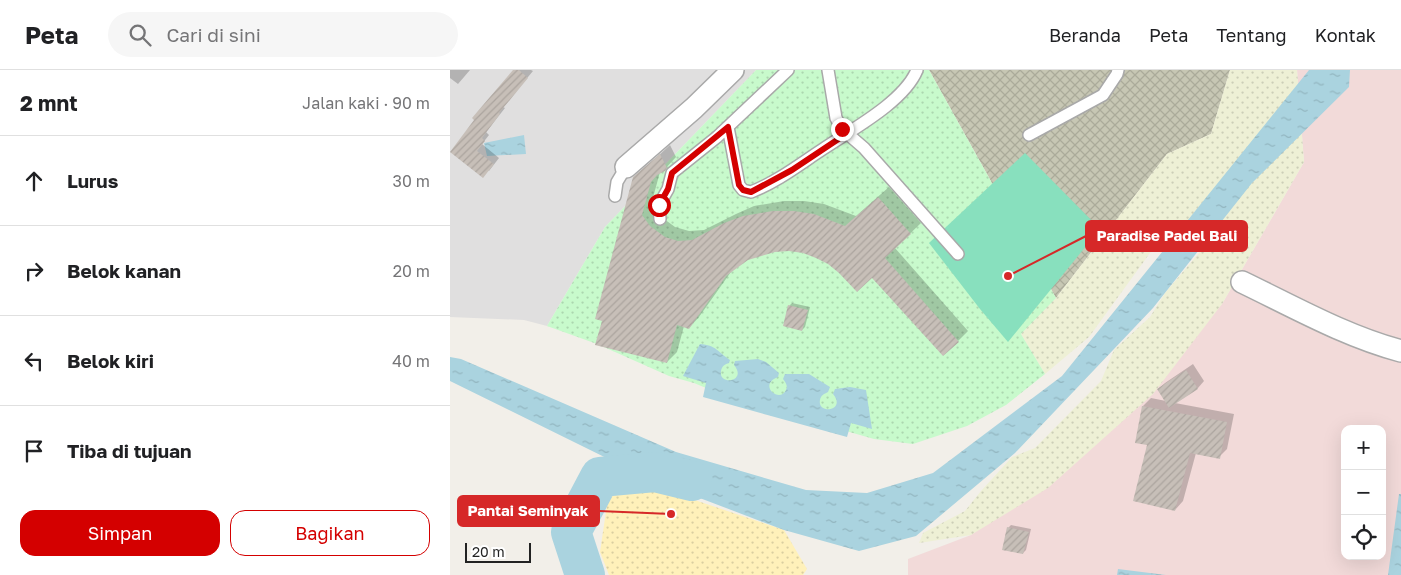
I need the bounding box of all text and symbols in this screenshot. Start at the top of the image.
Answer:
search box [108,12,458,57]
text: Peta [25,20,78,49]
icon: search [126,21,154,49]
text: Cari di sini [166,23,261,46]
text: Beranda [1049,24,1121,46]
text: Peta [1149,24,1188,46]
text: Tentang [1216,24,1287,46]
text: Kontak [1315,24,1376,46]
text: 2 mnt [20,90,78,116]
text: Jalan kaki · 90 m [302,93,430,113]
route end [831,118,854,141]
icon: ahead [20,167,48,195]
text: Lurus [67,169,118,192]
text: 30 m [393,171,430,191]
route start [648,194,671,217]
callout: Paradise Padel Bali [1086,221,1247,251]
text: Paradise Padel Bali [1097,226,1237,244]
icon: right [20,257,48,285]
text: Belok kanan [67,259,181,282]
text: 20 m [393,261,430,281]
icon: left [20,347,48,375]
text: Belok kiri [67,349,154,372]
text: 40 m [392,351,430,371]
map controls [1341,425,1386,560]
button: + [1341,425,1386,470]
icon: arrive [20,437,48,465]
text: Tiba di tujuan [67,439,192,462]
button: − [1341,470,1386,515]
callout: Pantai Seminyak [458,496,599,526]
text: Pantai Seminyak [467,501,589,519]
button: Simpan [20,510,220,556]
button: Bagikan [230,510,430,556]
button: locate [1341,515,1386,560]
scale bar [465,540,531,563]
text: 20 m [472,543,505,560]

